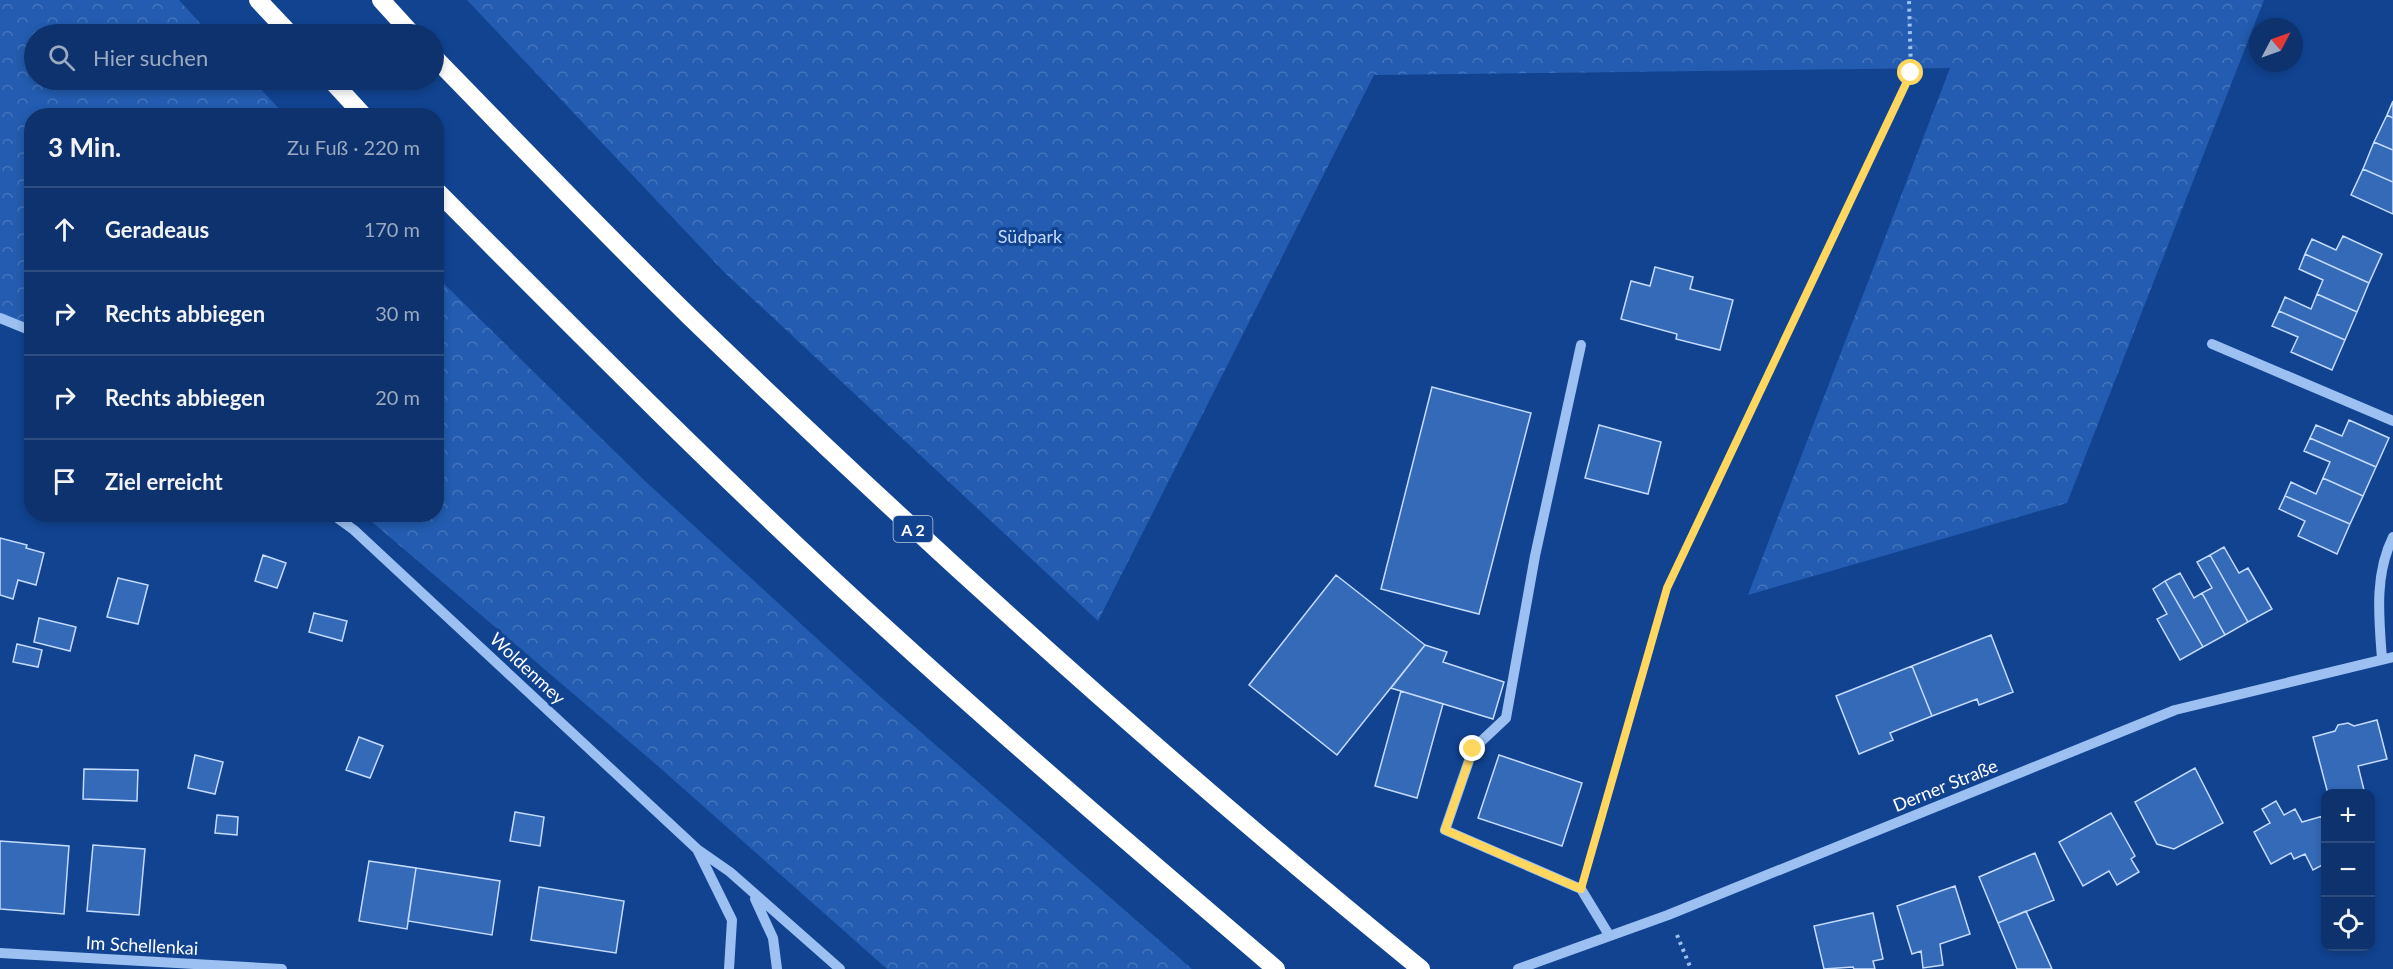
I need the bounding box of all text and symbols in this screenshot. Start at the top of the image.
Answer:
north arrow [2249,18,2303,72]
search box [24,24,444,90]
icon: search [45,41,78,74]
text: Hier suchen [93,44,208,71]
route start [1897,59,1923,85]
text: 3 Min. [48,131,121,163]
text: Zu Fuß · 220 m [287,135,420,159]
icon: ahead [48,213,81,246]
text: Geradeaus [105,216,209,243]
text: 170 m [364,217,420,241]
park label: Südpark [998,225,1063,247]
icon: right [48,297,81,330]
text: Rechts abbiegen [105,300,265,327]
text: 30 m [375,301,420,325]
icon: right [48,381,81,414]
text: Rechts abbiegen [105,384,265,411]
text: 20 m [375,385,420,409]
icon: arrive [48,465,81,498]
text: Ziel erreicht [105,468,223,495]
road number: A 2 [894,516,932,542]
street label: Woldenmey [486,628,571,709]
route end [1459,735,1485,761]
street label: Derner Straße [1889,754,2001,816]
map controls [2321,789,2375,951]
button: + [2321,789,2375,843]
button: − [2321,843,2375,897]
button: locate [2321,897,2375,951]
street label: Im Schellenkai [85,931,199,959]

